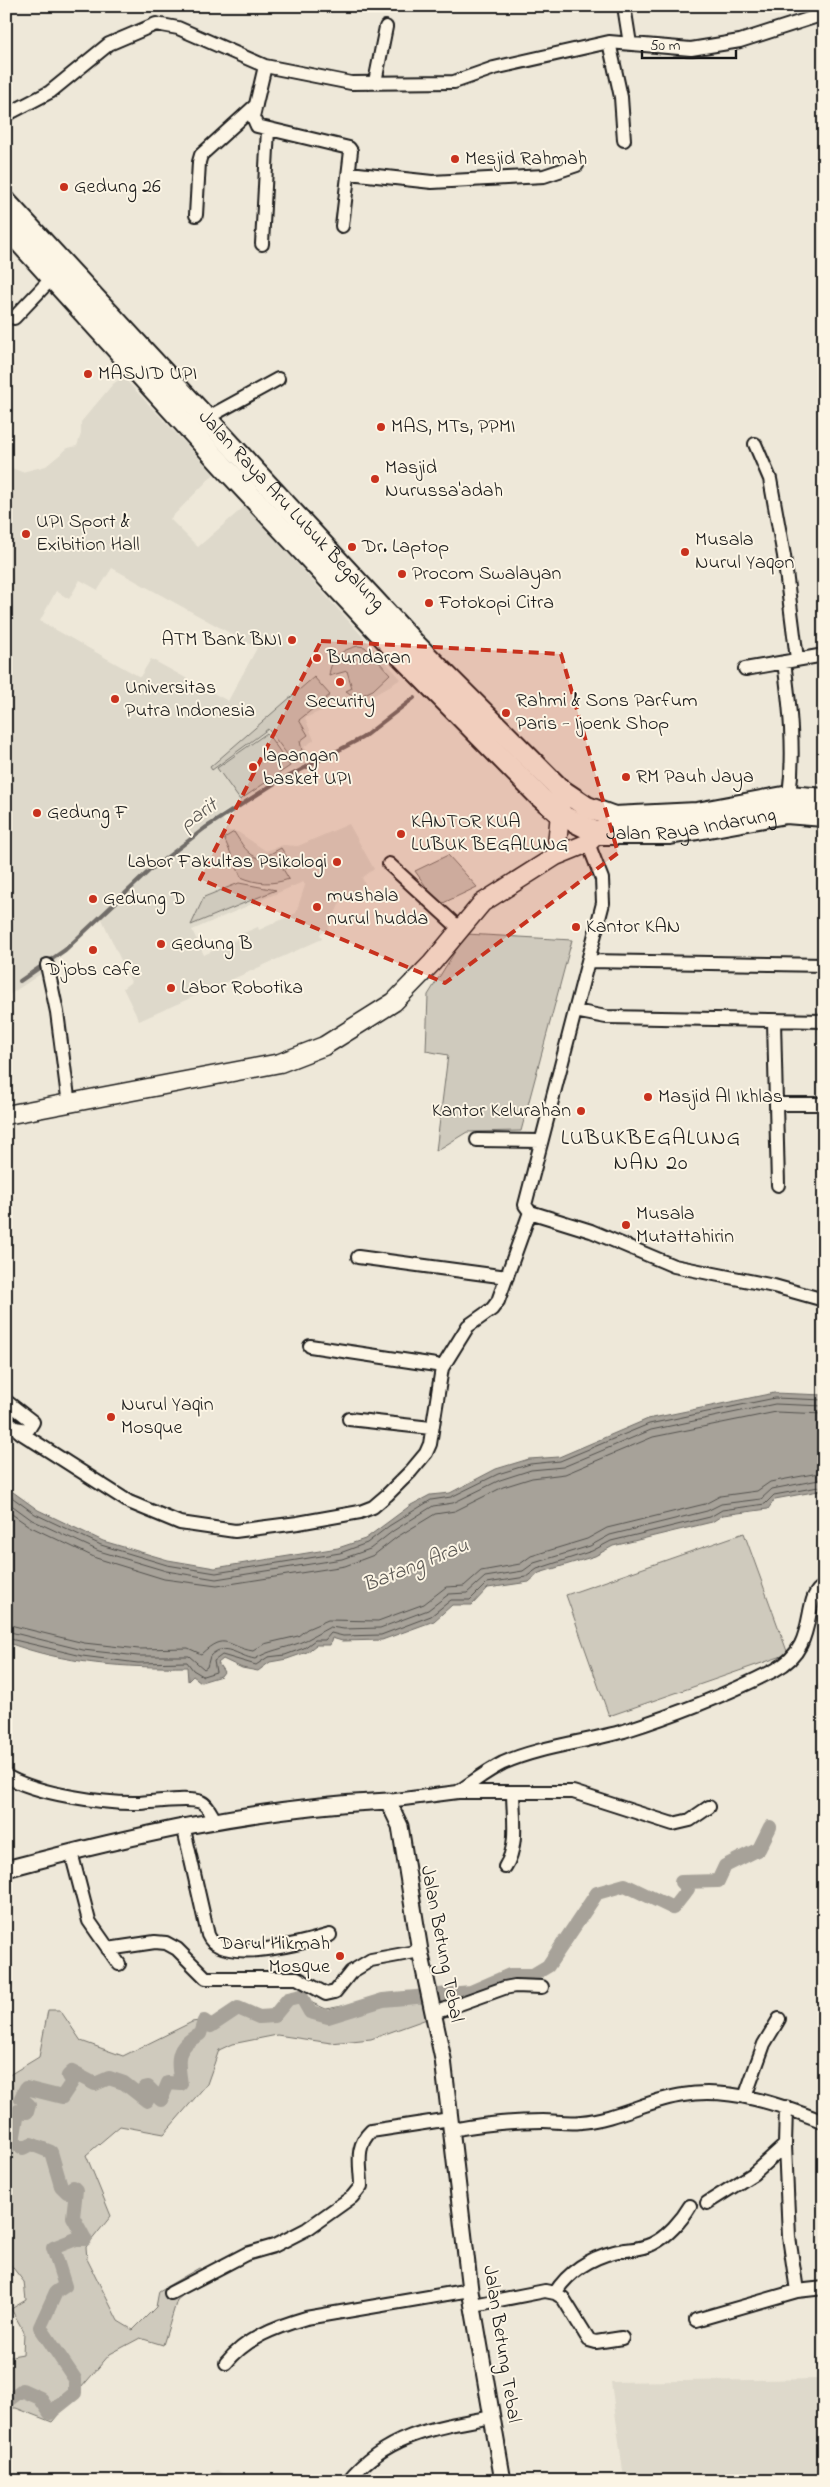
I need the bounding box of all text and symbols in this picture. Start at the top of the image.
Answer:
scale bar [642,28,736,60]
text: 50 m [650,35,681,57]
place label: Mesjid Rahmah [465,145,587,174]
marker: Mesjid Rahmah [449,153,461,165]
place label: Gedung 26 [74,173,161,203]
marker: Gedung 26 [58,181,70,193]
place label: MASJID UPI [98,360,197,389]
marker: MASJID UPI [82,368,94,380]
street label: Jalan Raya Aru Lubuk Begalung [191,404,391,618]
place label: MAS, MTs, PPMI [391,413,516,442]
marker: MAS, MTs, PPMI [375,421,387,433]
place label: Masjid Nurussa'adah [385,454,503,506]
marker: Masjid Nurussa'adah [369,473,381,485]
place label: UPI Sport & Exibition Hall [36,508,140,560]
place label: Musala Nurul Yaqon [695,526,795,578]
marker: UPI Sport & Exibition Hall [20,528,32,540]
place label: Dr. Laptop [361,533,449,562]
marker: Dr. Laptop [346,541,358,553]
marker: Musala Nurul Yaqon [679,546,691,558]
place label: Procom Swalayan [412,560,562,589]
marker: Procom Swalayan [396,568,408,580]
place label: Fotokopi Citra [438,589,554,618]
marker: Fotokopi Citra [423,597,435,609]
place label: ATM Bank BNI [162,626,282,655]
marker: ATM Bank BNI [286,634,298,646]
place label: Bundaran [326,644,411,673]
marker: Bundaran [311,652,323,664]
place label: Universitas Putra Indonesia [125,674,255,726]
marker: Security [334,676,346,688]
place label: Rahmi & Sons Parfum Paris - Ijoenk Shop [516,687,697,739]
place label: Security [305,688,375,717]
marker: Universitas Putra Indonesia [109,693,121,705]
marker: Rahmi & Sons Parfum Paris - Ijoenk Shop [500,707,512,719]
place label: lapangan basket UPI [263,742,352,794]
marker: lapangan basket UPI [247,761,259,773]
place label: RM Pauh Jaya [636,763,754,792]
marker: RM Pauh Jaya [620,771,632,783]
water label: parit [174,790,226,839]
place label: Gedung F [47,799,128,829]
street label: Jalan Raya Indarung [606,801,779,849]
marker: Gedung F [31,807,43,819]
place label: KANTOR KUA LUBUK BEGALUNG [411,808,568,860]
marker: KANTOR KUA LUBUK BEGALUNG [395,828,407,840]
place label: Labor Fakultas Psikologi [128,848,327,878]
marker: Labor Fakultas Psikologi [331,856,343,868]
place label: mushala nurul hudda [327,882,428,934]
place label: Gedung D [103,885,186,915]
marker: Gedung D [87,893,99,905]
marker: mushala nurul hudda [311,901,323,913]
place label: Kantor KAN [586,913,680,942]
marker: Kantor KAN [570,921,582,933]
place label: Gedung B [171,930,252,960]
marker: Gedung B [155,938,167,950]
marker: D'jobs cafe [87,944,99,956]
place label: D'jobs cafe [45,956,140,985]
place label: Labor Robotika [181,974,303,1003]
marker: Labor Robotika [165,982,177,994]
place label: Masjid Al Ikhlas [658,1083,783,1112]
marker: Masjid Al Ikhlas [642,1091,654,1103]
place label: Kantor Kelurahan [432,1097,571,1126]
marker: Kantor Kelurahan [575,1105,587,1117]
district label: LUBUKBEGALUNG NAN 20 [561,1123,741,1180]
place label: Musala Mutattahirin [636,1200,734,1252]
marker: Musala Mutattahirin [620,1219,632,1231]
place label: Nurul Yaqin Mosque [121,1391,214,1443]
marker: Nurul Yaqin Mosque [105,1411,117,1423]
water label: Batang Arau [359,1531,474,1602]
street label: Jalan Betung Tebal [411,1863,470,2025]
place label: Darul Hikmah Mosque [218,1930,330,1982]
marker: Darul Hikmah Mosque [334,1950,346,1962]
street label: Jalan Betung Tebal [473,2263,528,2425]

